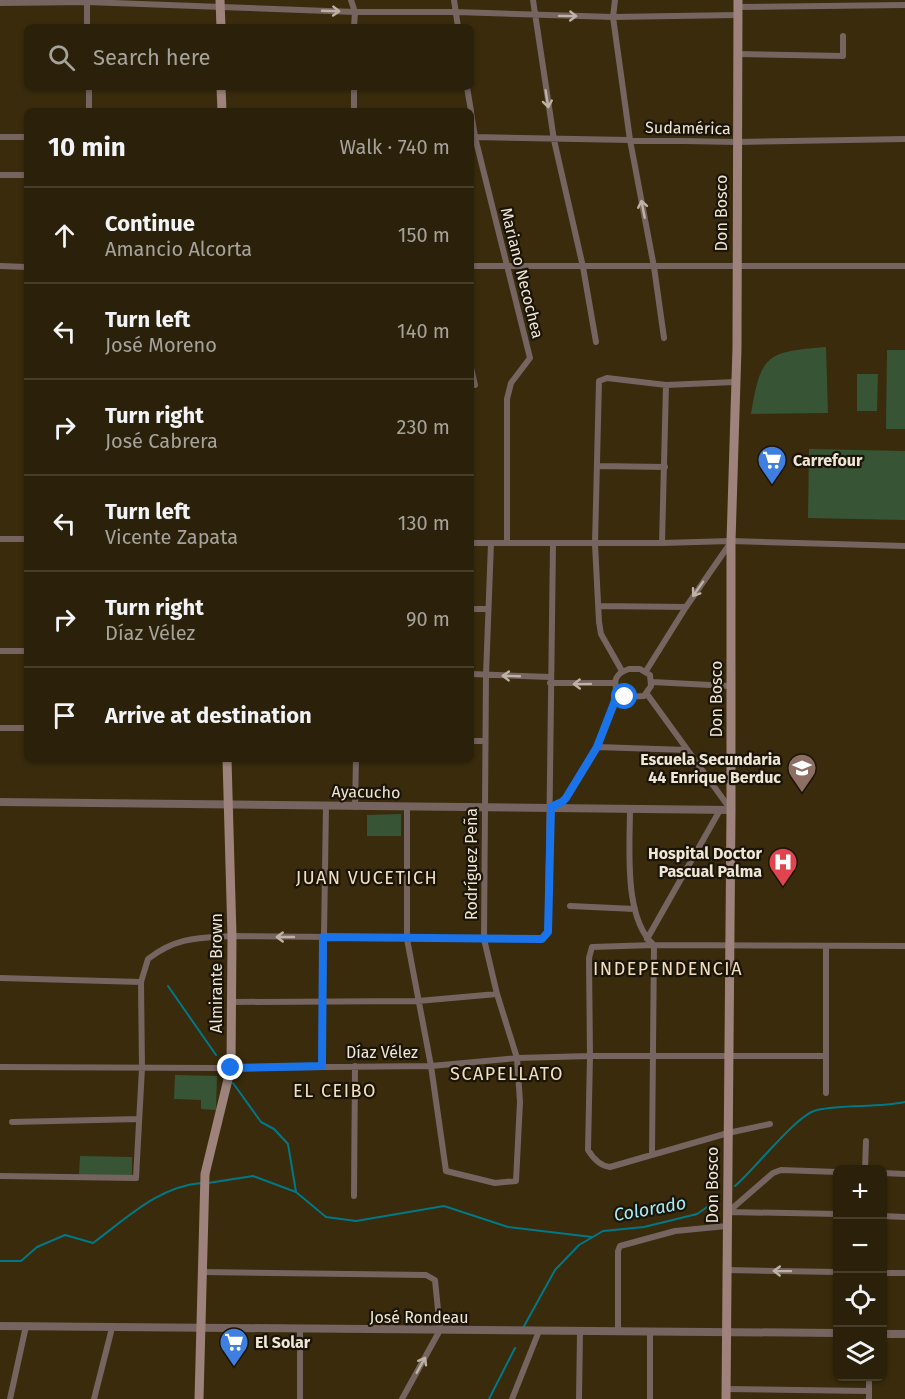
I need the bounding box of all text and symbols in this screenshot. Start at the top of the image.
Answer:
one-way arrow [321,5,341,17]
one-way arrow [558,10,578,21]
search box [24,24,474,90]
icon: search [45,41,78,74]
text: Search here [93,44,211,71]
one-way arrow [542,89,553,109]
street label: Sudamérica [645,118,731,138]
text: 10 min [48,132,126,163]
text: Walk · 740 m [340,135,450,159]
street label: Don Bosco [712,175,731,251]
one-way arrow [637,200,648,220]
street label: Mariano Necochea [497,206,547,340]
text: Continue [105,210,195,237]
icon: ahead [48,219,81,252]
text: 150 m [398,223,450,247]
text: Amancio Alcorta [105,237,252,261]
text: Turn left [105,306,190,333]
icon: left [48,315,81,348]
text: 140 m [397,319,450,343]
text: José Moreno [105,333,217,357]
text: Turn right [105,402,204,429]
icon: right [48,411,81,444]
text: 230 m [397,415,450,439]
text: José Cabrera [105,429,218,453]
supermarket icon: Carrefour [756,444,788,486]
place label: Carrefour [793,451,863,470]
text: Turn left [105,498,190,525]
icon: left [48,507,81,540]
text: 130 m [398,511,450,535]
text: Vicente Zapata [105,525,238,549]
one-way arrow [692,581,704,597]
text: Turn right [105,594,204,621]
icon: right [48,603,81,636]
text: 90 m [406,607,450,631]
text: Díaz Vélez [105,621,195,645]
street label: Don Bosco [707,661,726,737]
one-way arrow [501,670,521,681]
one-way arrow [573,678,593,690]
route start [611,683,637,709]
icon: arrive [48,699,81,732]
text: Arrive at destination [105,702,312,729]
place label: Escuela Secundaria 44 Enrique Berduc [640,750,781,787]
school or university icon: Escuela Secundaria 44 Enrique Berduc [786,752,818,794]
street label: Ayacucho [332,782,400,802]
street label: Rodríguez Peña [462,808,481,920]
place label: Hospital Doctor Pascual Palma [648,844,763,881]
hospital icon: Hospital Doctor Pascual Palma [767,846,799,888]
district label: JUAN VUCETICH [296,867,438,889]
street label: Almirante Brown [207,913,226,1033]
one-way arrow [276,931,296,943]
district label: INDEPENDENCIA [593,958,743,980]
street label: Díaz Vélez [346,1043,418,1062]
route end [217,1054,243,1080]
district label: SCAPELLATO [450,1063,564,1085]
district label: EL CEIBO [293,1080,377,1102]
street label: Don Bosco [703,1147,722,1223]
map controls [833,1165,887,1381]
button: + [833,1165,887,1219]
water label: Colorado [612,1192,688,1226]
button: − [833,1219,887,1273]
one-way arrow [773,1265,793,1277]
button: locate [833,1273,887,1327]
street label: José Rondeau [370,1308,468,1327]
supermarket icon: El Solar [218,1326,250,1368]
button: layers [833,1327,887,1381]
place label: El Solar [255,1333,311,1352]
one-way arrow [416,1356,427,1374]

